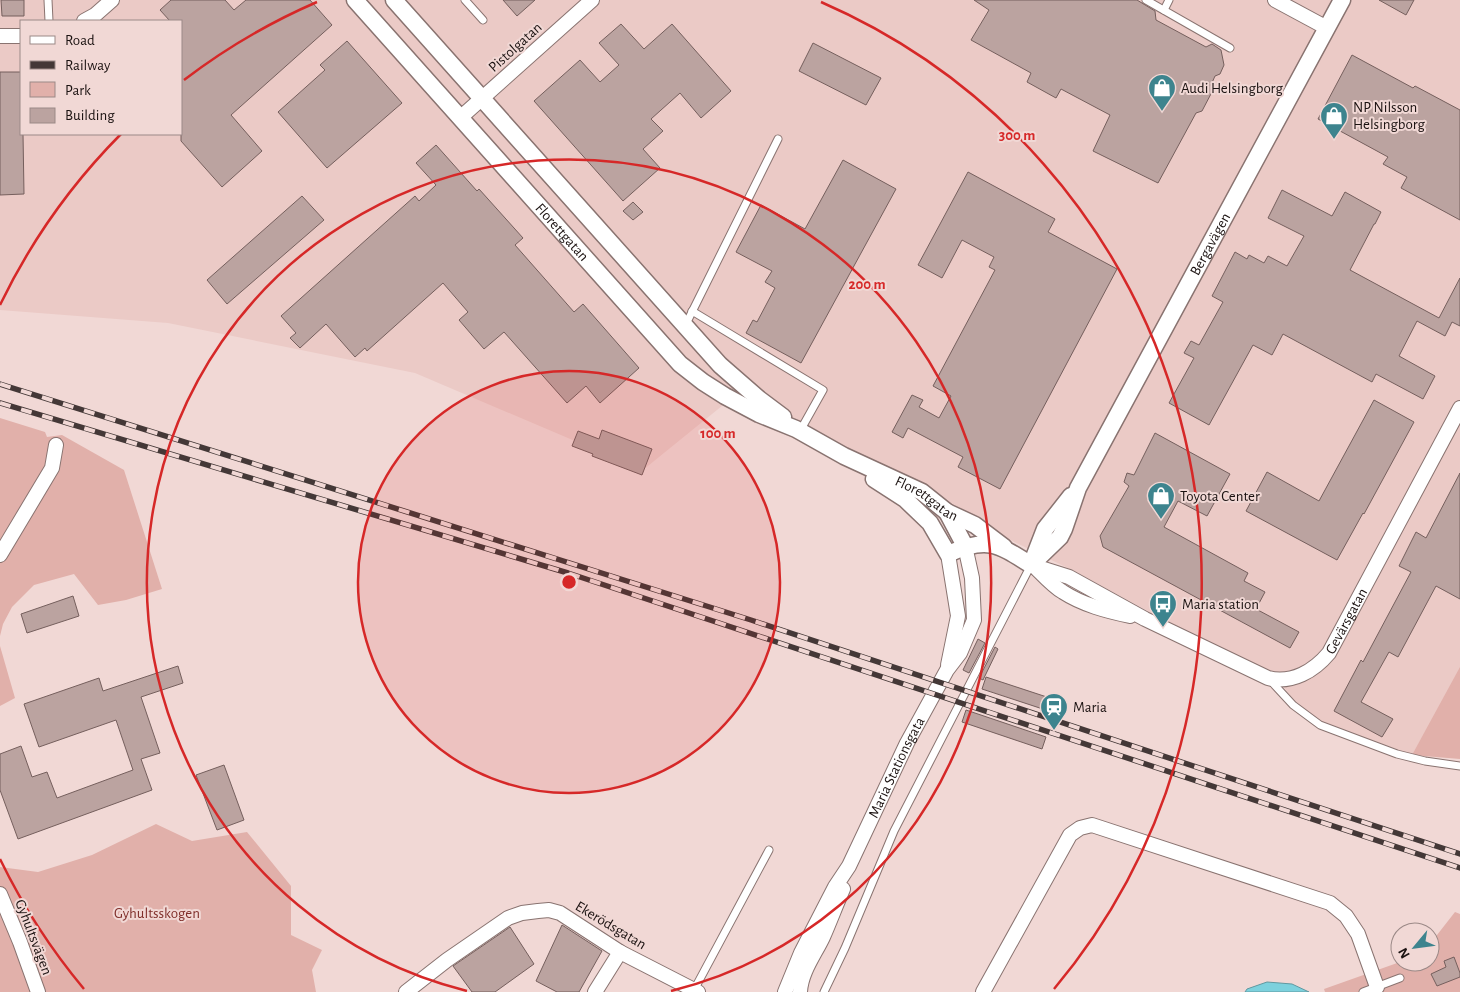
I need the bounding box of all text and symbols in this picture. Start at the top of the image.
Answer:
legend [20,20,182,135]
street label: Pistolgatan [486,20,545,75]
text: Road [65,33,95,48]
text: Railway [65,58,111,73]
shop icon: Audi Helsingborg [1147,73,1177,112]
place label: Audi Helsingborg [1181,81,1283,96]
text: Park [65,83,91,98]
place label: NP Nilsson Helsingborg [1353,100,1426,132]
shop icon: NP Nilsson Helsingborg [1319,101,1349,140]
text: Building [65,108,115,123]
text: 300 m [999,128,1035,143]
street label: Florettgatan [532,201,591,264]
street label: Bergavägen [1188,211,1233,278]
text: 200 m [848,277,886,292]
text: 100 m [700,426,736,441]
street label: Florettgatan [893,474,960,524]
shop icon: Toyota Center [1146,481,1176,520]
place label: Toyota Center [1180,489,1260,504]
centre of rings [560,573,578,591]
street label: Gevärsgatan [1323,586,1370,657]
bus stop icon: Maria station [1148,589,1178,628]
place label: Maria station [1182,597,1259,612]
station icon: Maria [1039,692,1069,731]
place label: Maria [1073,700,1107,715]
street label: Maria Stationsgata [866,715,928,820]
street label: Gyhultsvägen [12,897,55,977]
street label: Ekerödsgatan [573,899,649,952]
park label: Gyhultsskogen [114,906,200,921]
north arrow [1390,922,1440,972]
text: N [1396,945,1413,960]

